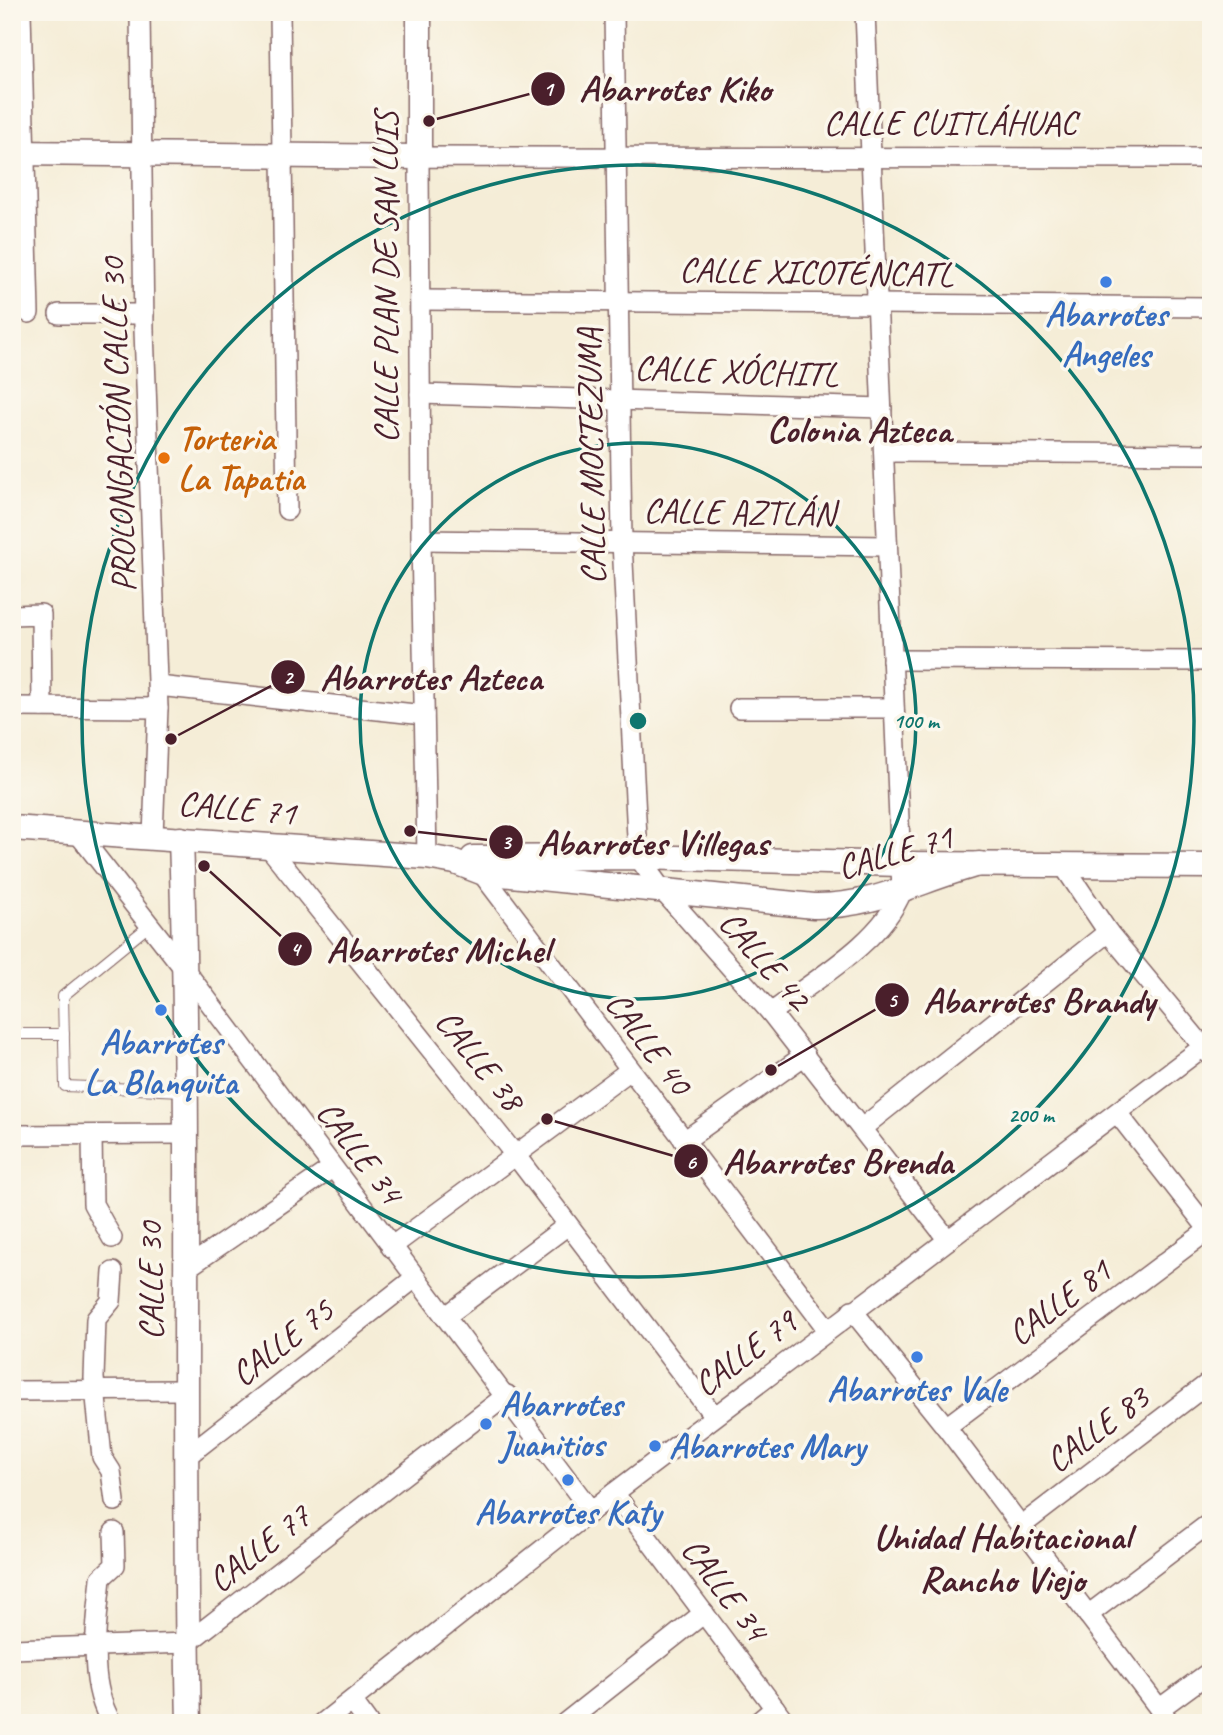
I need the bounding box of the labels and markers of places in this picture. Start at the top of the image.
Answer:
callout: Abarrotes Kiko [530,60,785,118]
marker: Abarrotes Angeles [1098,274,1114,290]
place label: Abarrotes Angeles [1045,292,1171,377]
place label: Torteria La Tapatia [178,416,307,501]
marker: Torteria La Tapatia [156,450,172,466]
callout: Abarrotes Azteca [271,648,557,706]
centre of rings [626,709,650,733]
callout: Abarrotes Villegas [488,813,782,871]
callout: Abarrotes Michel [277,920,563,978]
callout: Abarrotes Brandy [875,971,1169,1029]
marker: Abarrotes La Blanquita [153,1002,169,1018]
place label: Abarrotes La Blanquita [85,1020,240,1105]
callout: Abarrotes Brenda [674,1132,967,1190]
marker: Abarrotes Vale [909,1349,925,1365]
place label: Abarrotes Vale [827,1367,1009,1412]
place label: Abarrotes Juanitios [498,1382,626,1467]
marker: Abarrotes Juanitios [478,1416,494,1432]
place label: Abarrotes Mary [669,1424,868,1469]
marker: Abarrotes Mary [647,1438,663,1454]
marker: Abarrotes Katy [560,1472,576,1488]
place label: Abarrotes Katy [475,1490,664,1535]

